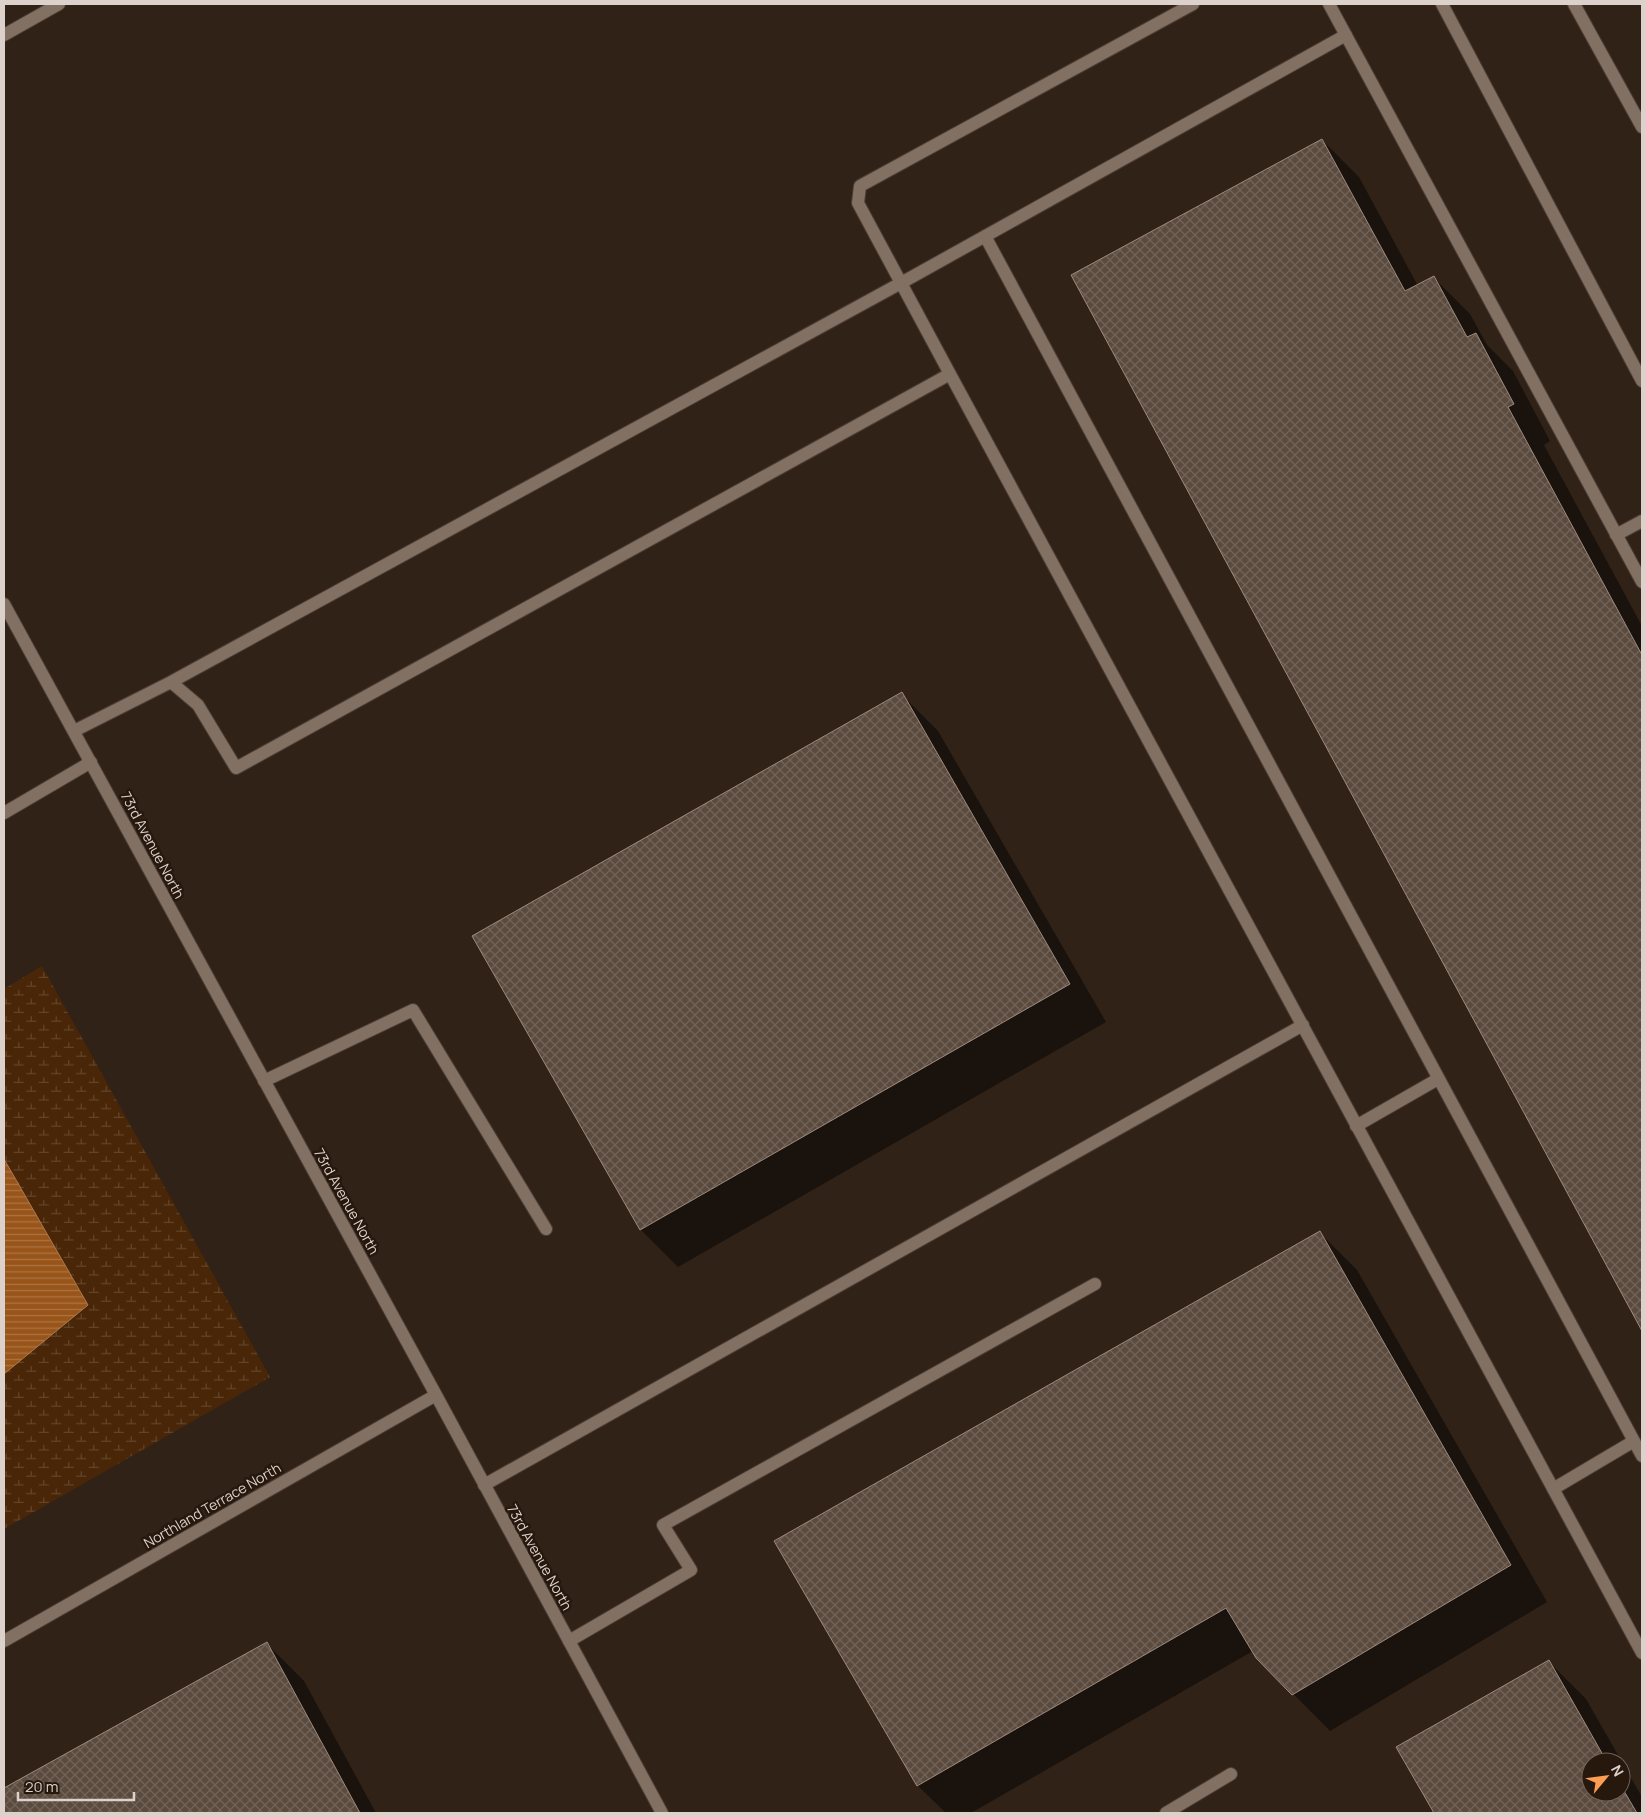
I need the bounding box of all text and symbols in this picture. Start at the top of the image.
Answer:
street label: 73rd Avenue North [117,788,189,902]
street label: 73rd Avenue North [310,1145,384,1257]
street label: Northland Terrace North [140,1458,284,1552]
street label: 73rd Avenue North [503,1501,577,1613]
north arrow [1581,1752,1631,1802]
text: N [1607,1761,1629,1779]
scale bar [18,1770,134,1802]
text: 20 m [25,1776,58,1797]

